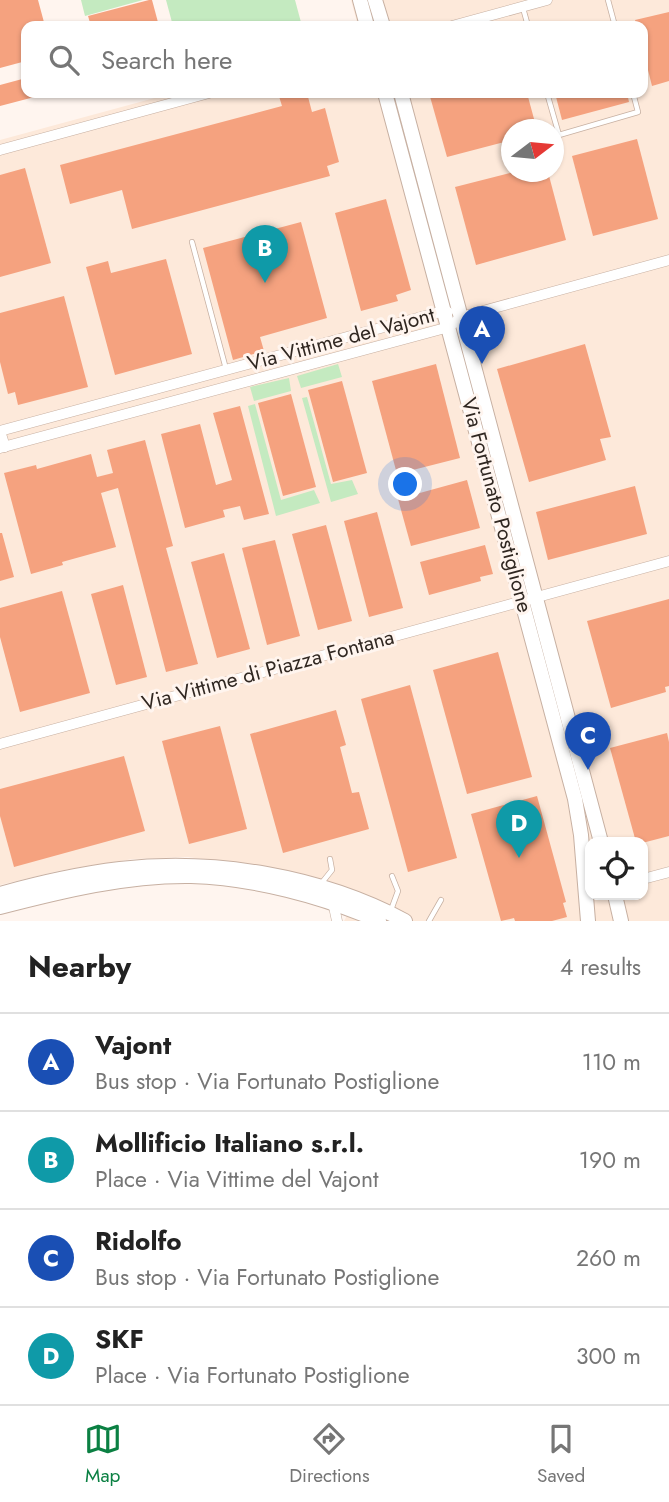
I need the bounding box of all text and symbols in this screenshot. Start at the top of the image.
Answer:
search box [21,21,648,98]
icon: search [45,41,83,79]
text: Search here [101,41,233,79]
north arrow [501,119,564,182]
pin: B [242,225,288,283]
street label: Via Vittime del Vajont [244,300,438,378]
pin: A [459,306,505,364]
street label: Via Fortunato Postiglione [454,394,540,616]
your location [388,467,422,501]
street label: Via Vittime di Piazza Fontana [139,622,397,718]
pin: C [565,712,611,770]
pin: D [496,800,542,858]
map controls [585,837,648,900]
button: locate [585,837,648,900]
text: Nearby [28,945,131,988]
text: 4 results [560,950,641,984]
text: Vajont [95,1026,171,1064]
text: A [43,1045,59,1079]
text: 110 m [582,1045,641,1079]
text: Bus stop · Via Fortunato Postiglione [95,1064,439,1098]
text: Mollificio Italiano s.r.l. [95,1124,364,1162]
text: B [43,1143,59,1177]
text: 190 m [579,1143,641,1177]
text: Place · Via Vittime del Vajont [95,1162,378,1196]
text: Ridolfo [95,1222,182,1260]
text: C [43,1241,59,1275]
text: 260 m [576,1241,641,1275]
text: Bus stop · Via Fortunato Postiglione [95,1260,439,1294]
text: SKF [95,1320,144,1358]
text: D [43,1339,59,1373]
text: 300 m [576,1339,641,1373]
text: Place · Via Fortunato Postiglione [95,1358,410,1392]
tab: Map [84,1420,122,1489]
tab: Directions [289,1420,370,1489]
tab: Saved [537,1420,585,1489]

